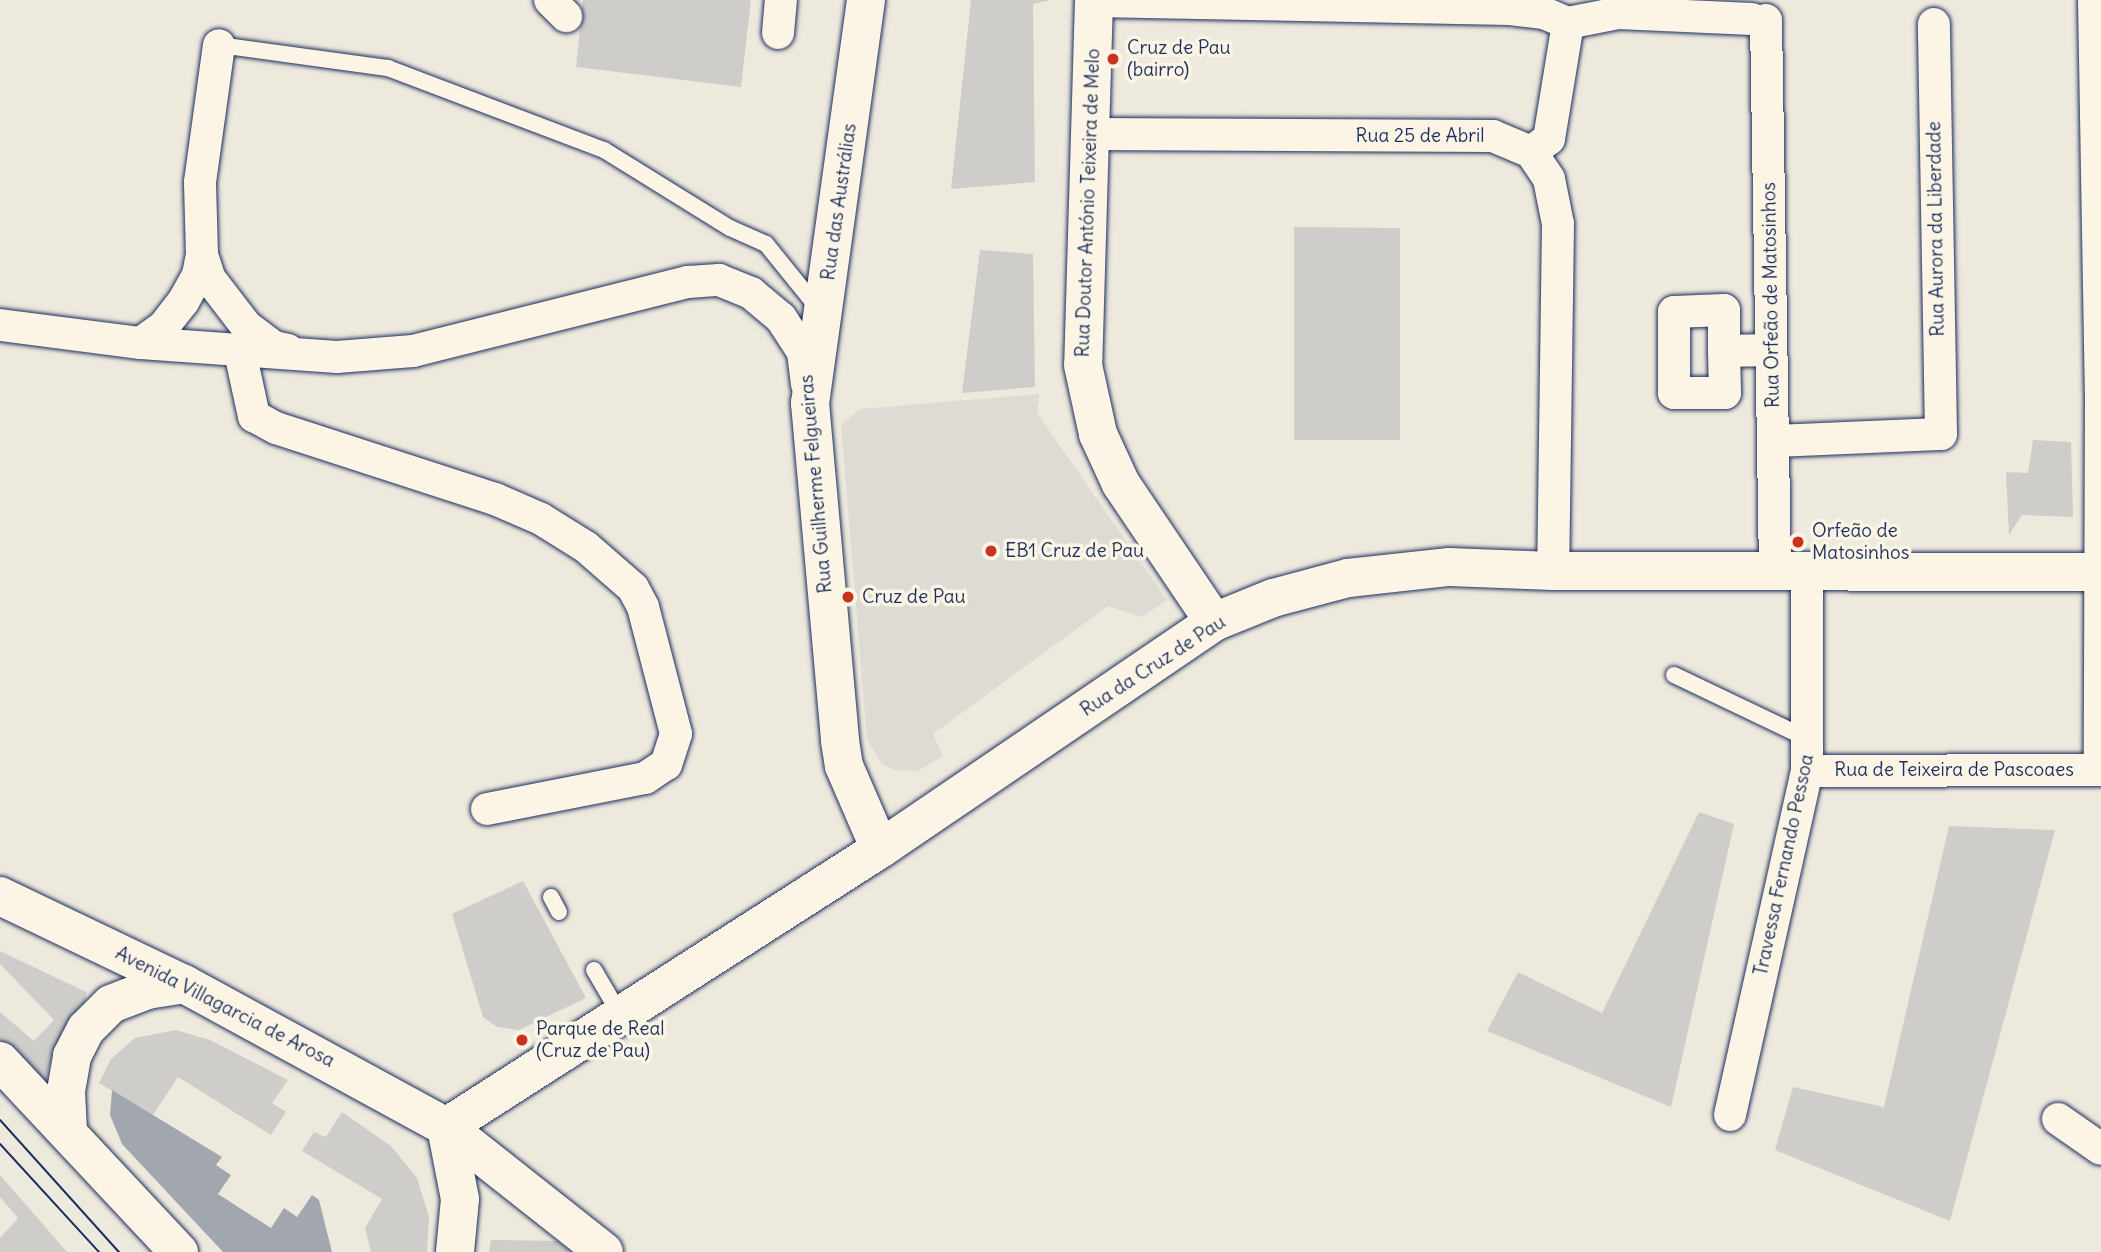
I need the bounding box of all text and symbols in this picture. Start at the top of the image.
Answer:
place label: Cruz de Pau (bairro) [1127,37,1230,81]
street label: Rua Doutor António Teixeira de Melo [1071,48,1105,358]
marker: Cruz de Pau (bairro) [1105,51,1121,67]
street label: Rua Aurora da Liberdade [1923,121,1949,337]
street label: Rua das Austrálias [817,122,861,282]
street label: Rua 25 de Abril [1355,125,1485,147]
street label: Rua Orfeão de Matosinhos [1758,182,1784,408]
street label: Rua Guilherme Felgueiras [795,374,837,594]
place label: Orfeão de Matosinhos [1812,520,1909,564]
marker: Orfeão de Matosinhos [1790,534,1806,550]
place label: EB1 Cruz de Pau [1005,540,1144,562]
marker: EB1 Cruz de Pau [983,543,999,559]
place label: Cruz de Pau [862,586,965,608]
marker: Cruz de Pau [840,589,856,605]
street label: Rua da Cruz de Pau [1076,611,1230,721]
street label: Travessa Fernando Pessoa [1749,752,1819,978]
street label: Rua de Teixeira de Pascoaes [1834,759,2074,781]
street label: Avenida Villagarcia de Arosa [112,942,338,1072]
place label: Parque de Real (Cruz de Pau) [536,1018,664,1062]
marker: Parque de Real (Cruz de Pau) [514,1032,530,1048]

